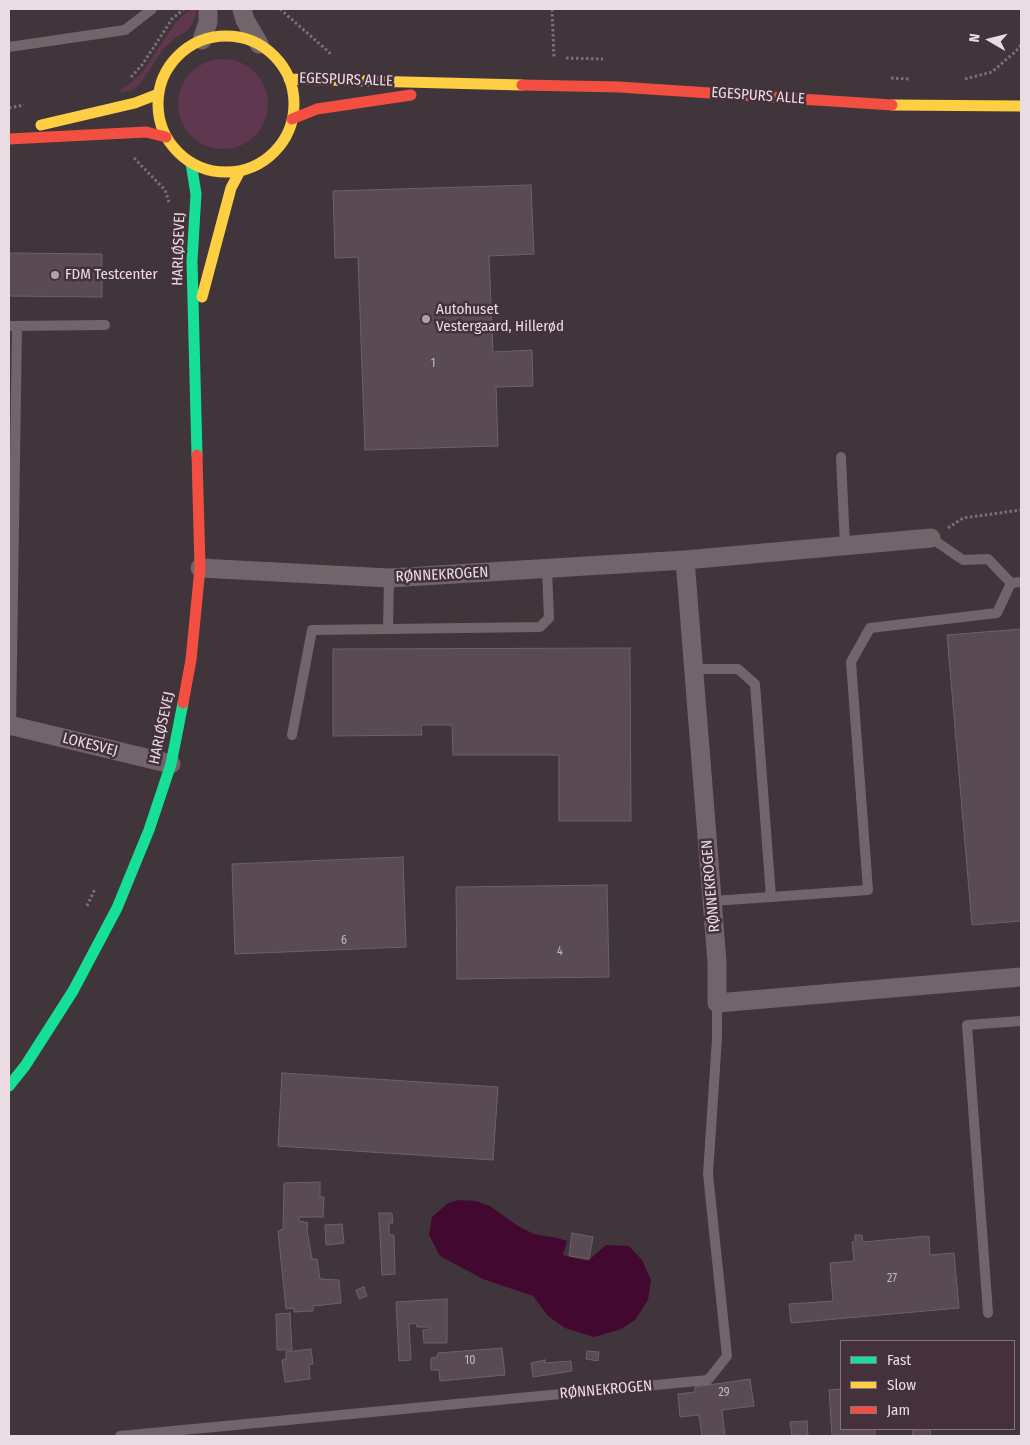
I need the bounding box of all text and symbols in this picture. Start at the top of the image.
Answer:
north arrow [965,15,1015,65]
text: N [966,33,984,43]
street label: EGESPURS ALLE [299,69,393,91]
street label: EGESPURS ALLE [711,84,805,108]
street label: HARLØSEVEJ [169,212,189,286]
place label: FDM Testcenter [65,266,158,284]
marker: FDM Testcenter [49,269,61,281]
place label: Autohuset Vestergaard, Hillerød [436,301,564,336]
marker: Autohuset Vestergaard, Hillerød [420,313,432,325]
house number: 1 [431,357,435,371]
street label: RØNNEKROGEN [395,564,489,586]
street label: HARLØSEVEJ [146,690,178,766]
street label: LOKESVEJ [61,729,119,761]
street label: RØNNEKROGEN [698,839,724,933]
house number: 6 [341,934,347,948]
house number: 4 [557,945,563,959]
house number: 27 [887,1272,897,1286]
legend [840,1340,1015,1430]
text: Fast [887,1351,911,1369]
house number: 10 [465,1354,475,1368]
text: Slow [887,1376,916,1394]
street label: RØNNEKROGEN [559,1377,653,1403]
house number: 29 [718,1386,730,1400]
text: Jam [887,1401,910,1419]

